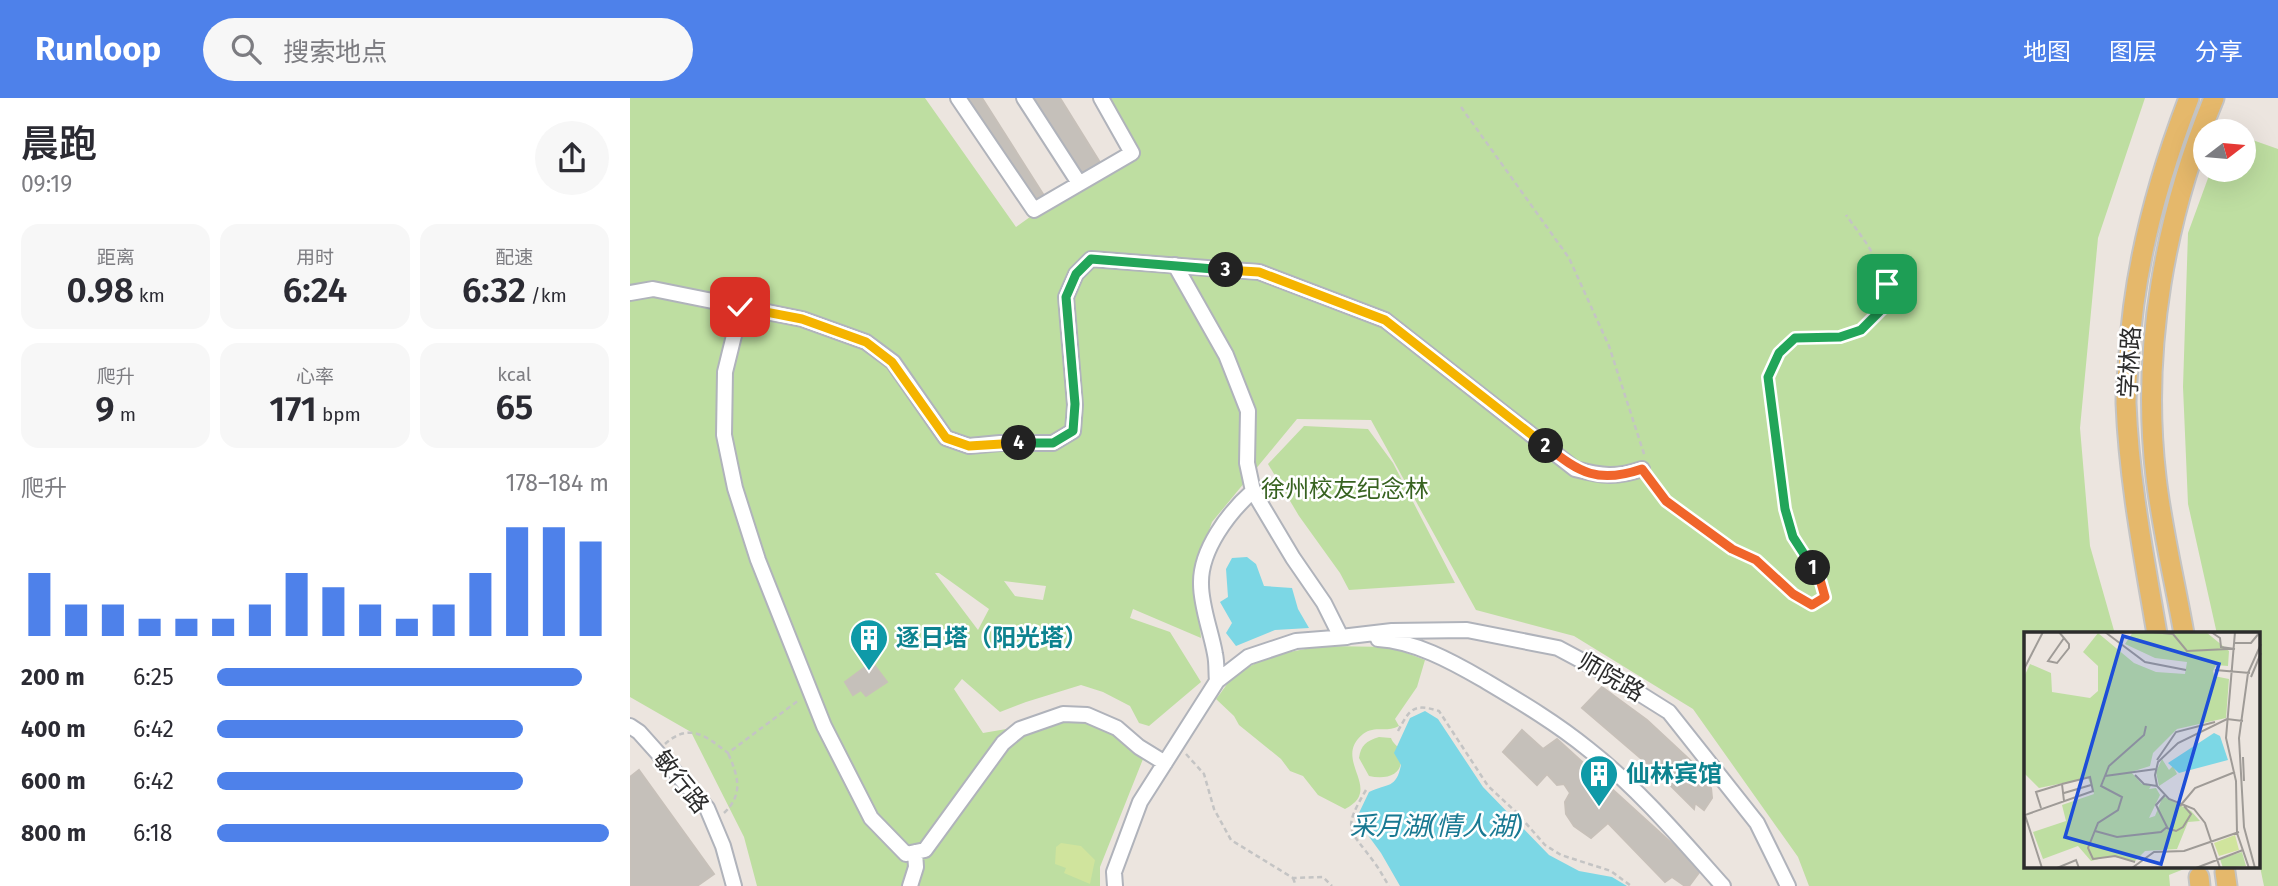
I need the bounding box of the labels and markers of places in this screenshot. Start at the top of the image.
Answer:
pin: 3 [1208,252,1244,288]
pin [1857,254,1917,314]
pin [710,277,770,337]
pin: 4 [1002,426,1036,460]
pin: 2 [1528,428,1564,464]
pin: 1 [1796,550,1830,586]
building icon: 逐日塔（阳光塔） [848,617,890,672]
place label: 逐日塔（阳光塔） [896,624,1088,652]
building icon: 仙林宾馆 [1578,753,1620,808]
place label: 仙林宾馆 [1626,760,1722,788]

